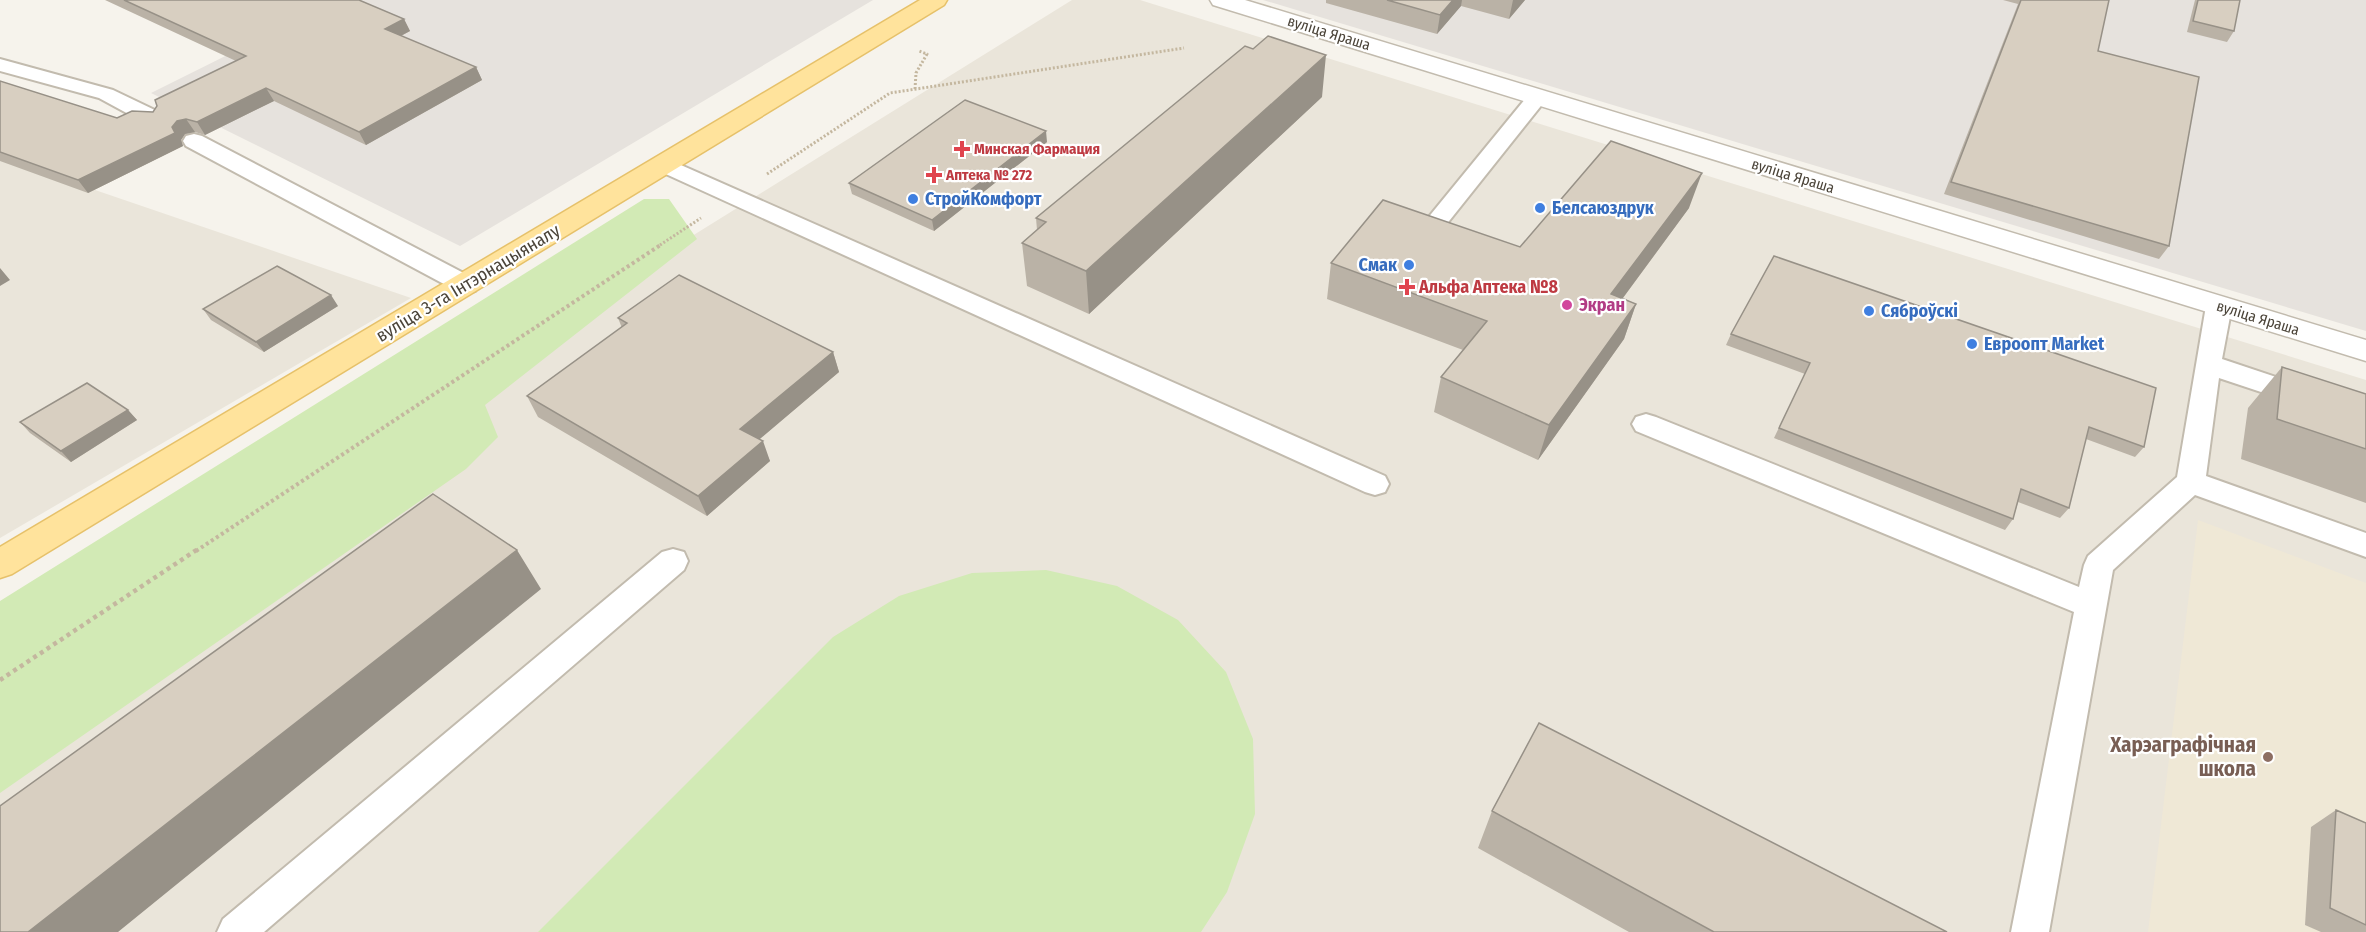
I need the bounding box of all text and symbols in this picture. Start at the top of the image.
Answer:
street label: вуліца Яраша [1285,12,1373,54]
place label: Минская Фармация [974,140,1100,158]
marker: Минская Фармация [955,142,969,156]
street label: вуліца Яраша [1749,155,1837,197]
place label: Аптека № 272 [945,166,1032,184]
marker: Аптека № 272 [927,168,941,182]
place label: СтройКомфорт [925,188,1042,210]
marker: СтройКомфорт [906,192,920,206]
place label: Белсаюздрук [1552,197,1655,219]
marker: Белсаюздрук [1533,201,1547,215]
street label: вуліца 3-га Інтэрнацыяналу [372,219,564,347]
place label: Смак [1359,254,1398,276]
marker: Смак [1402,258,1416,272]
place label: Альфа Аптека №8 [1418,276,1558,298]
marker: Альфа Аптека №8 [1400,280,1414,294]
place label: Экран [1579,294,1625,316]
street label: вуліца Яраша [2214,297,2302,339]
marker: Экран [1560,298,1574,312]
place label: Сяброўскі [1881,300,1958,322]
marker: Сяброўскі [1862,304,1876,318]
place label: Евроопт Market [1984,333,2105,355]
marker: Евроопт Market [1965,337,1979,351]
place label: Харэаграфічная школа [2109,732,2256,782]
marker: Харэаграфічная школа [2261,750,2275,764]

